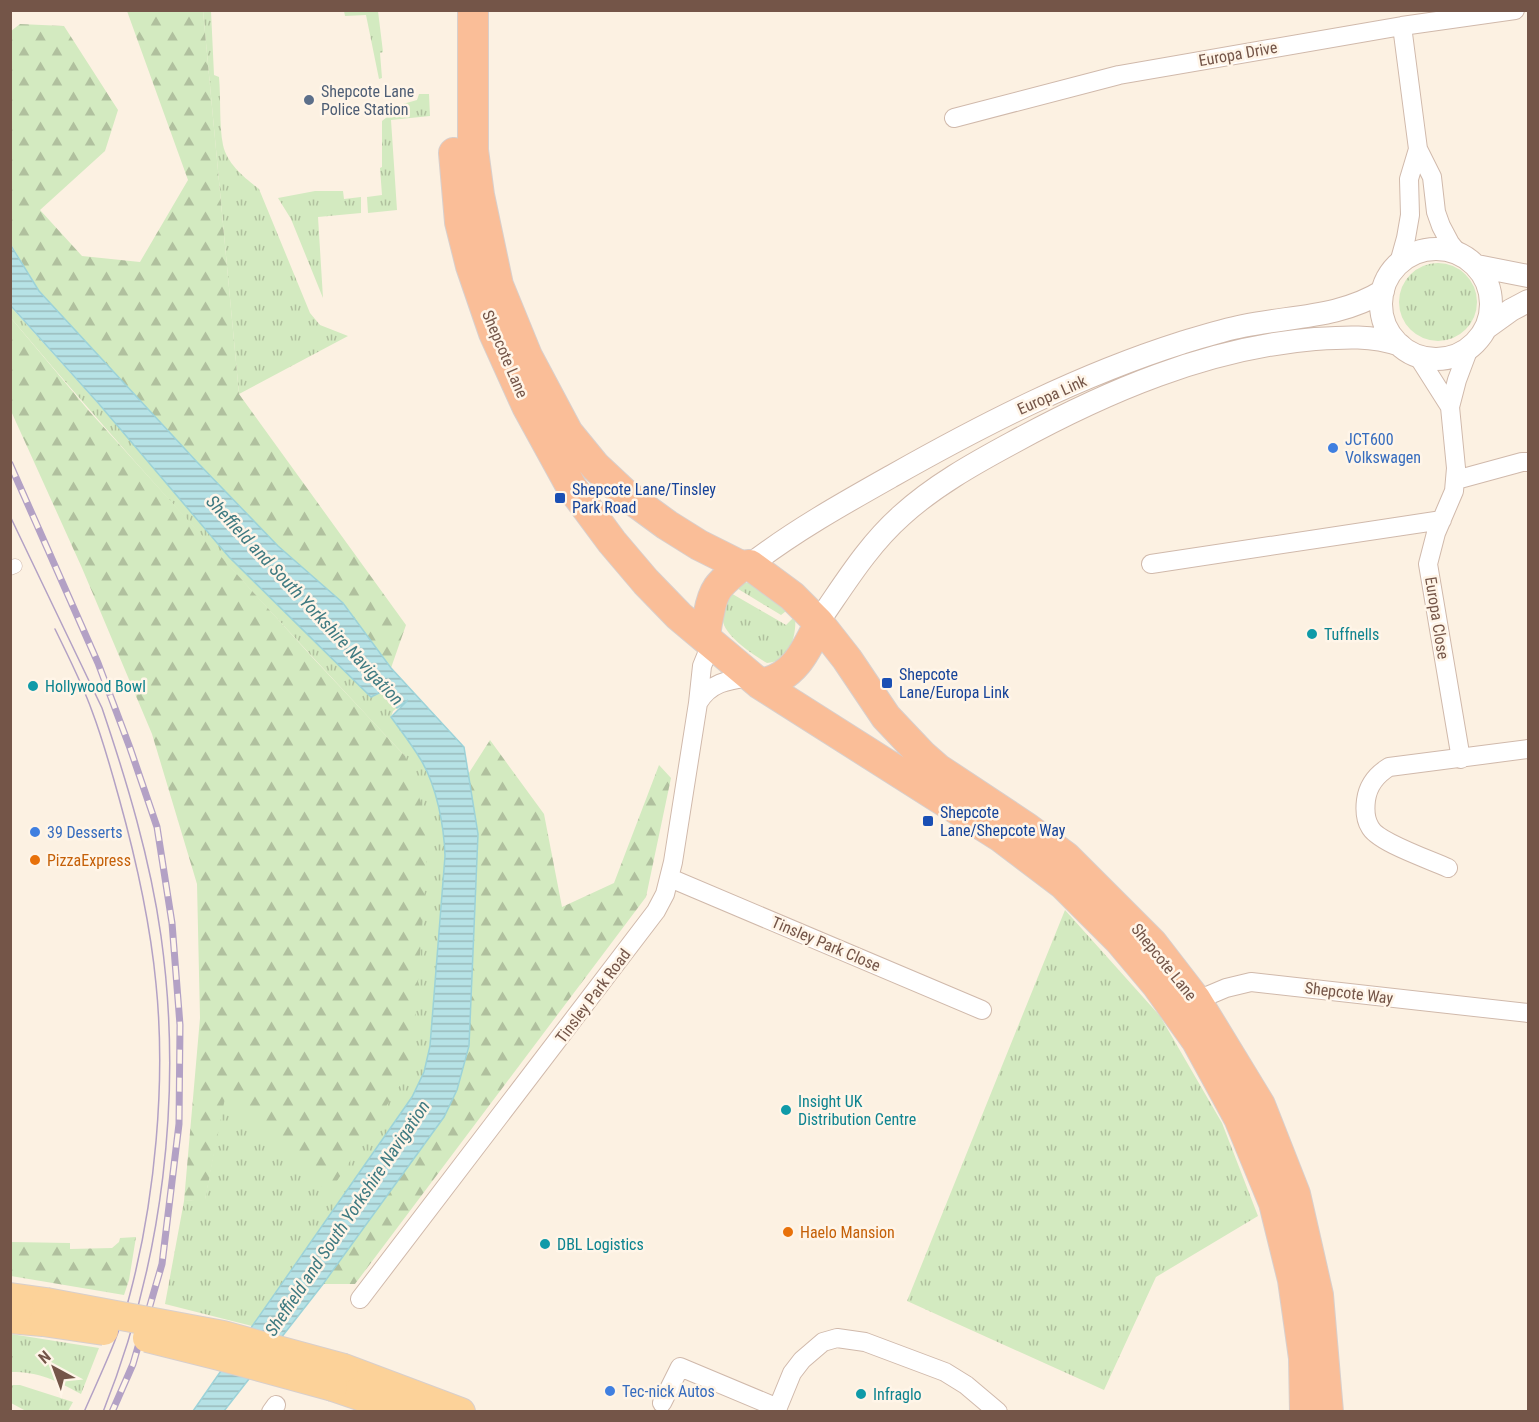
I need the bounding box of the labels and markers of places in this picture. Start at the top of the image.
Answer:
place label: Shepcote Lane Police Station [321,82,414,119]
marker: Shepcote Lane Police Station [302,93,316,107]
place label: JCT600 Volkswagen [1345,430,1421,467]
marker: JCT600 Volkswagen [1326,441,1340,455]
place label: Shepcote Lane/Tinsley Park Road [572,480,716,517]
marker: Shepcote Lane/Tinsley Park Road [553,491,567,505]
place label: Tuffnells [1324,625,1379,644]
marker: Tuffnells [1305,627,1319,641]
place label: Shepcote Lane/Europa Link [899,665,1010,702]
marker: Shepcote Lane/Europa Link [880,676,894,690]
place label: Hollywood Bowl [45,677,146,696]
marker: Hollywood Bowl [26,679,40,693]
place label: Shepcote Lane/Shepcote Way [940,803,1066,840]
marker: Shepcote Lane/Shepcote Way [921,814,935,828]
place label: 39 Desserts [47,823,123,842]
marker: 39 Desserts [28,825,42,839]
place label: PizzaExpress [47,851,131,870]
marker: PizzaExpress [28,853,42,867]
place label: Insight UK Distribution Centre [798,1092,916,1129]
marker: Insight UK Distribution Centre [779,1103,793,1117]
place label: Haelo Mansion [800,1223,895,1242]
marker: Haelo Mansion [781,1225,795,1239]
place label: DBL Logistics [557,1235,644,1254]
marker: DBL Logistics [538,1237,552,1251]
place label: Tec-nick Autos [622,1382,715,1401]
marker: Tec-nick Autos [603,1384,617,1398]
place label: Infraglo [873,1385,922,1404]
marker: Infraglo [854,1387,868,1401]

